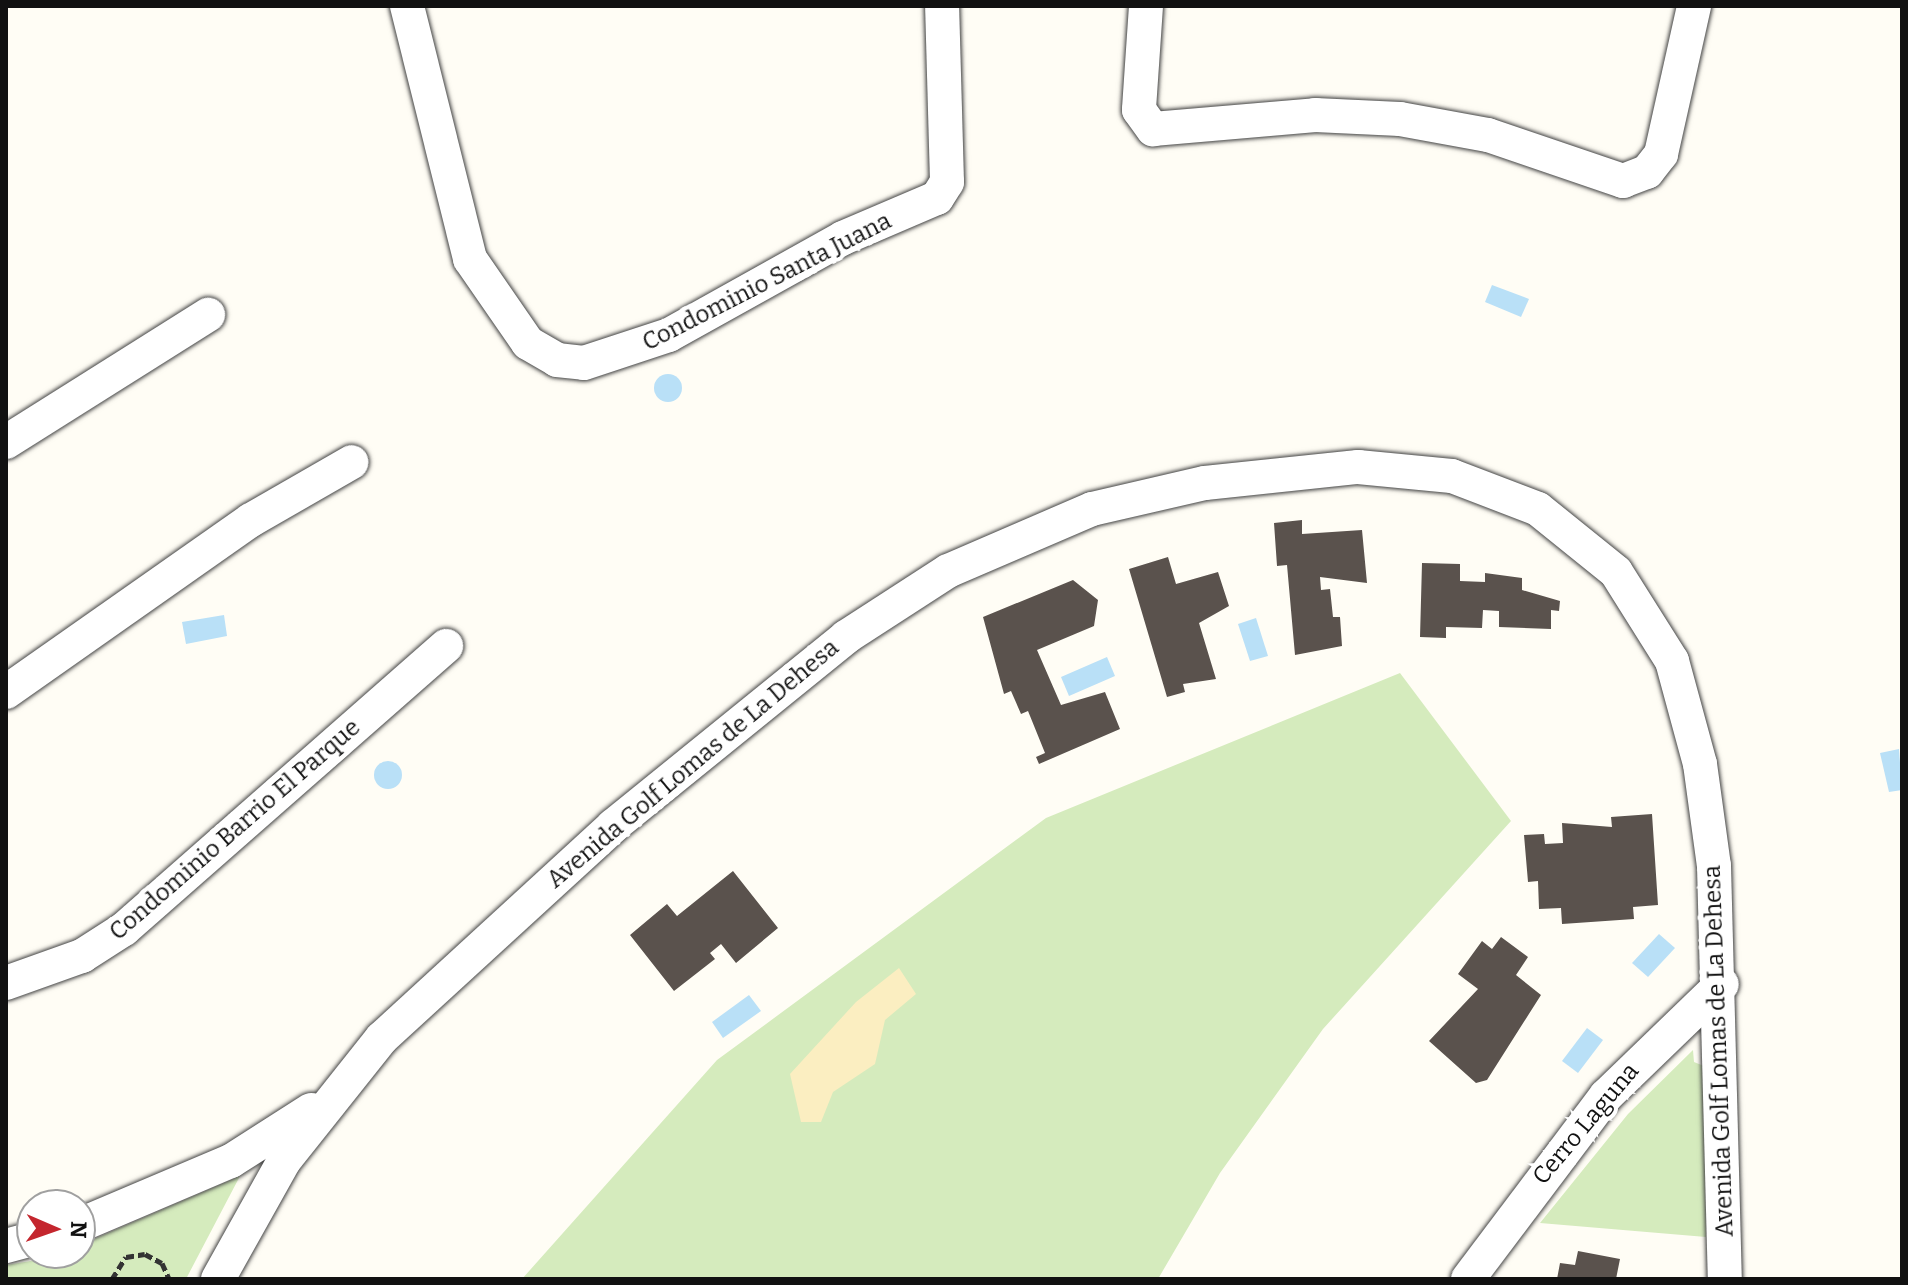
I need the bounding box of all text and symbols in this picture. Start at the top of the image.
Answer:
street label: Condominio Santa Juana [638,207,896,357]
street label: Avenida Golf Lomas de La Dehesa [541,633,845,895]
street label: Condominio Barrio El Parque [104,713,366,947]
street label: Avenida Golf Lomas de La Dehesa [1698,865,1740,1237]
street label: Cerro Laguna [1527,1057,1645,1191]
north arrow [16,1189,96,1269]
text: N [65,1221,92,1239]

